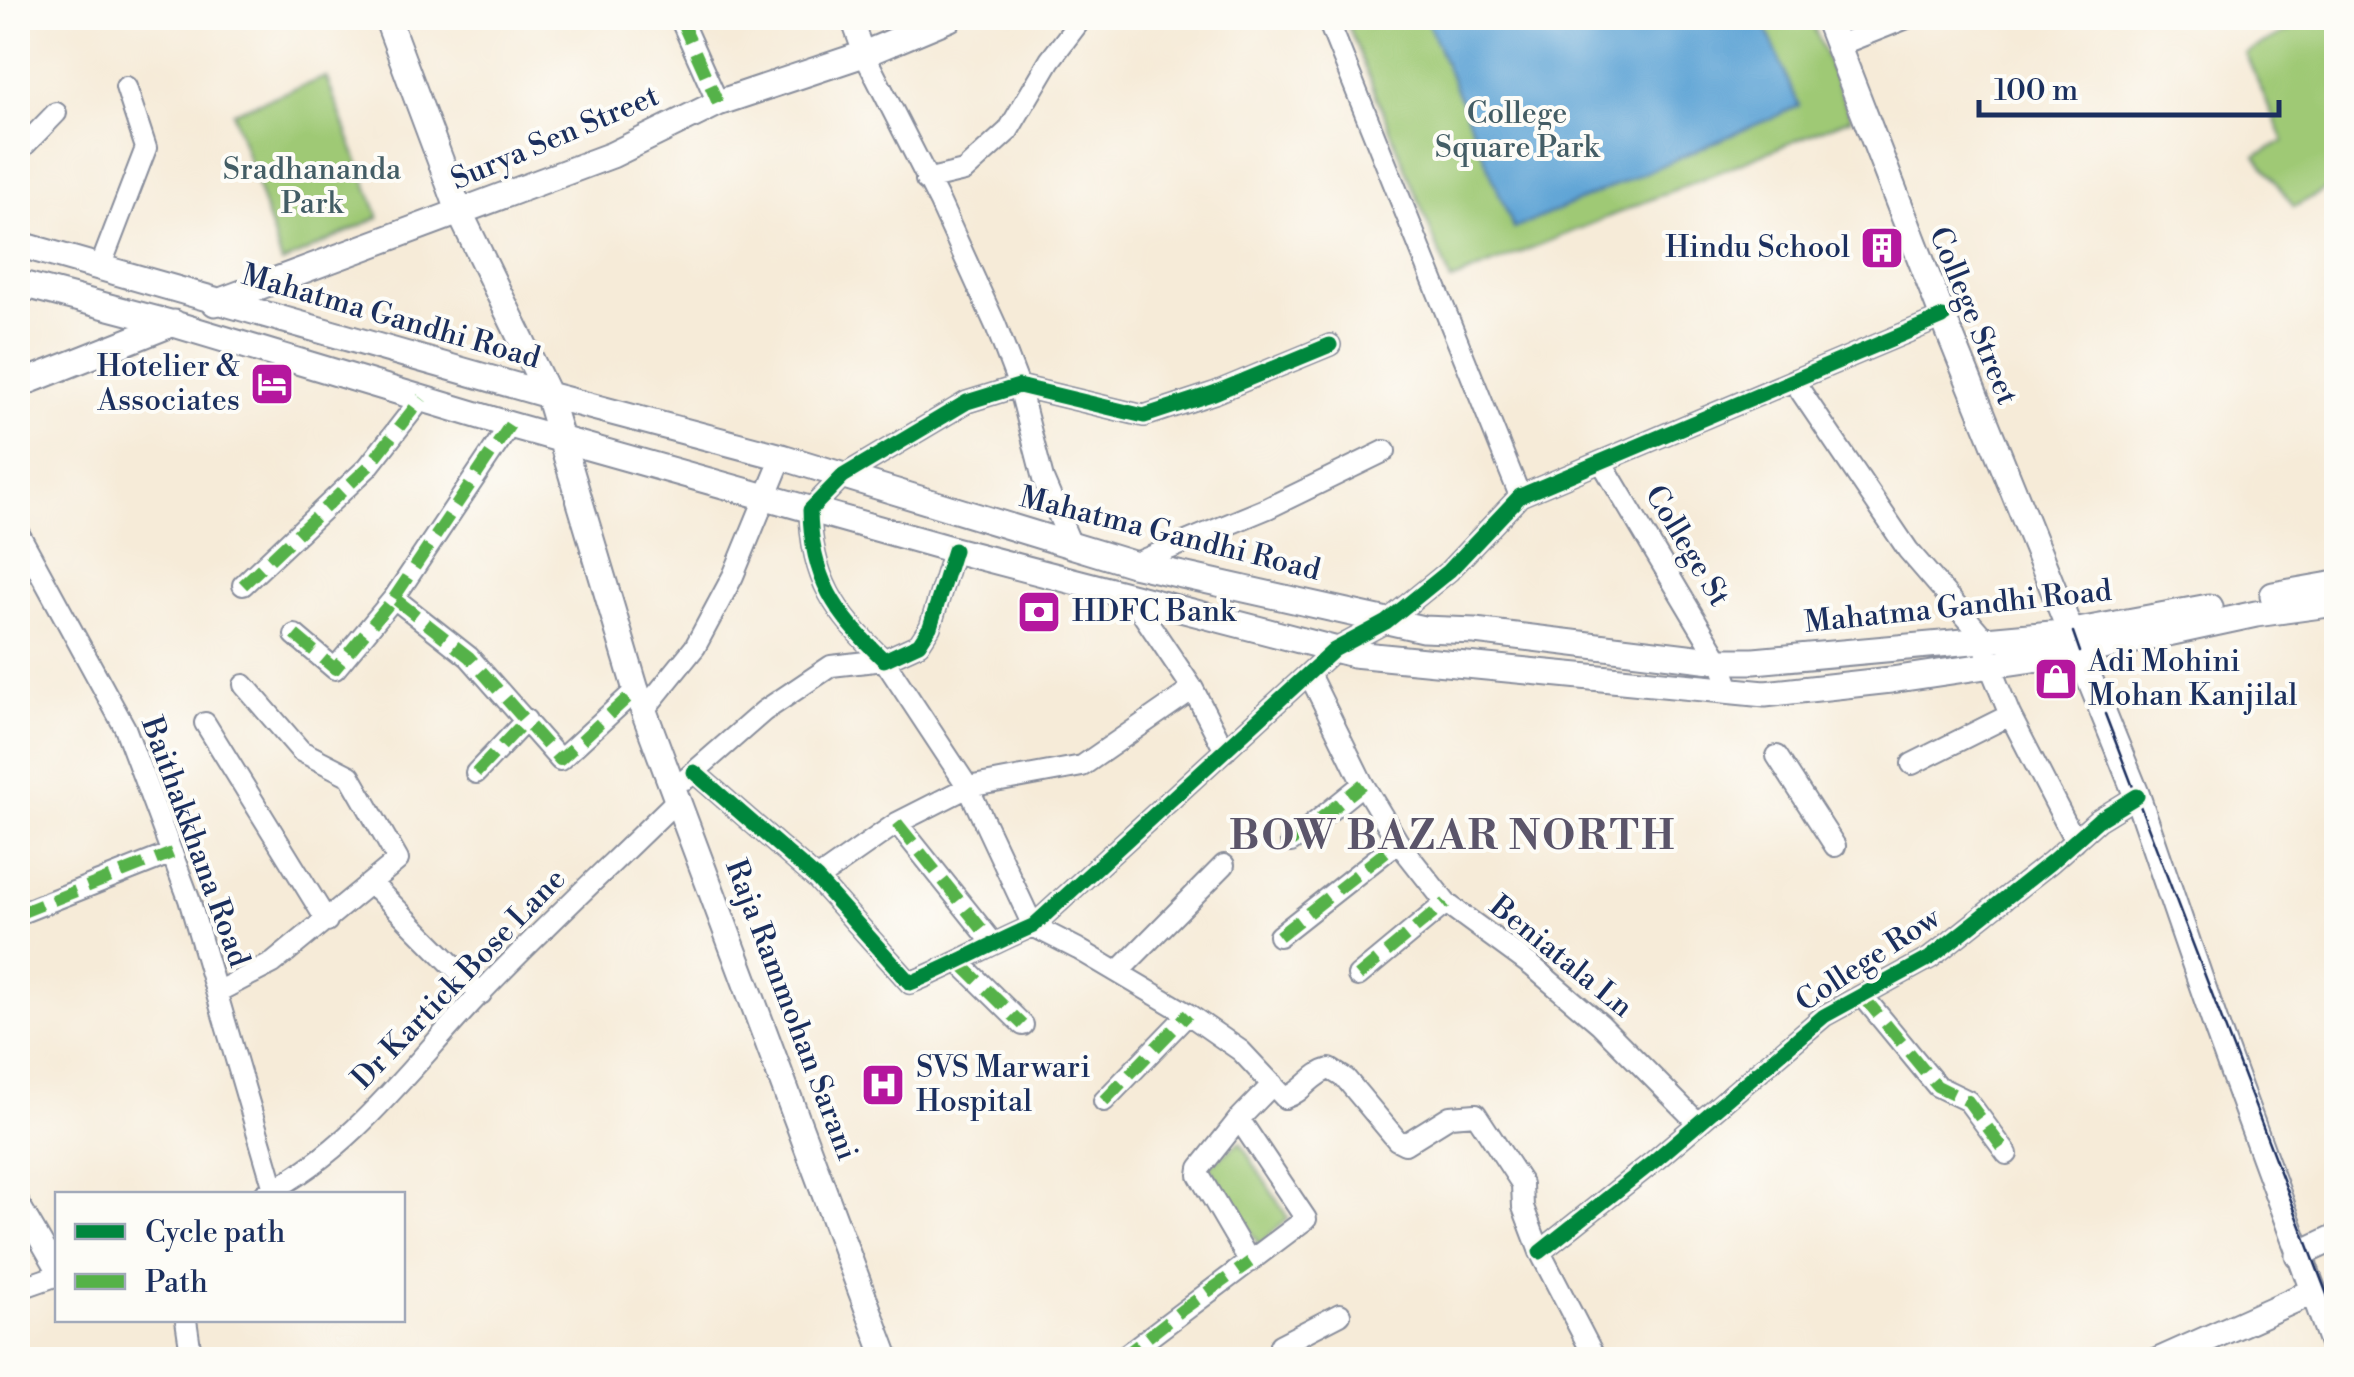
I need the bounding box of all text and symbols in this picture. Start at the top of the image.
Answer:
scale bar [1979,55,2279,117]
text: 100 m [1994,72,2078,110]
street label: Surya Sen Street [445,77,665,199]
park label: College Square Park [1435,95,1601,167]
park label: Sradhananda Park [223,151,402,223]
street label: College Street [1920,222,2026,411]
building icon: Hindu School [1859,225,1905,271]
place label: Hindu School [1665,229,1850,267]
street label: Mahatma Gandhi Road [237,256,545,378]
place label: Hotelier & Associates [96,348,240,420]
hotel icon: Hotelier & Associates [249,361,295,407]
street label: Mahatma Gandhi Road [1016,478,1324,590]
street label: College St [1636,478,1738,614]
street label: Mahatma Gandhi Road [1802,572,2114,642]
bank icon: HDFC Bank [1016,589,1062,635]
place label: HDFC Bank [1072,593,1237,631]
place label: Adi Mohini Mohan Kanjilal [2087,643,2297,715]
shop icon: Adi Mohini Mohan Kanjilal [2033,656,2079,702]
street label: Baithakkhana Road [132,711,258,972]
district label: BOW BAZAR NORTH [1229,812,1677,862]
street label: Raja Rammohan Sarani [716,854,866,1166]
street label: Dr Kartick Bose Lane [344,861,574,1097]
street label: Beniatala Ln [1481,887,1640,1026]
street label: College Row [1789,899,1948,1021]
place label: SVS Marwari Hospital [916,1049,1091,1121]
hospital icon: SVS Marwari Hospital [860,1062,906,1108]
legend [55,1192,405,1322]
text: Cycle path [145,1214,285,1252]
text: Path [145,1264,208,1302]

